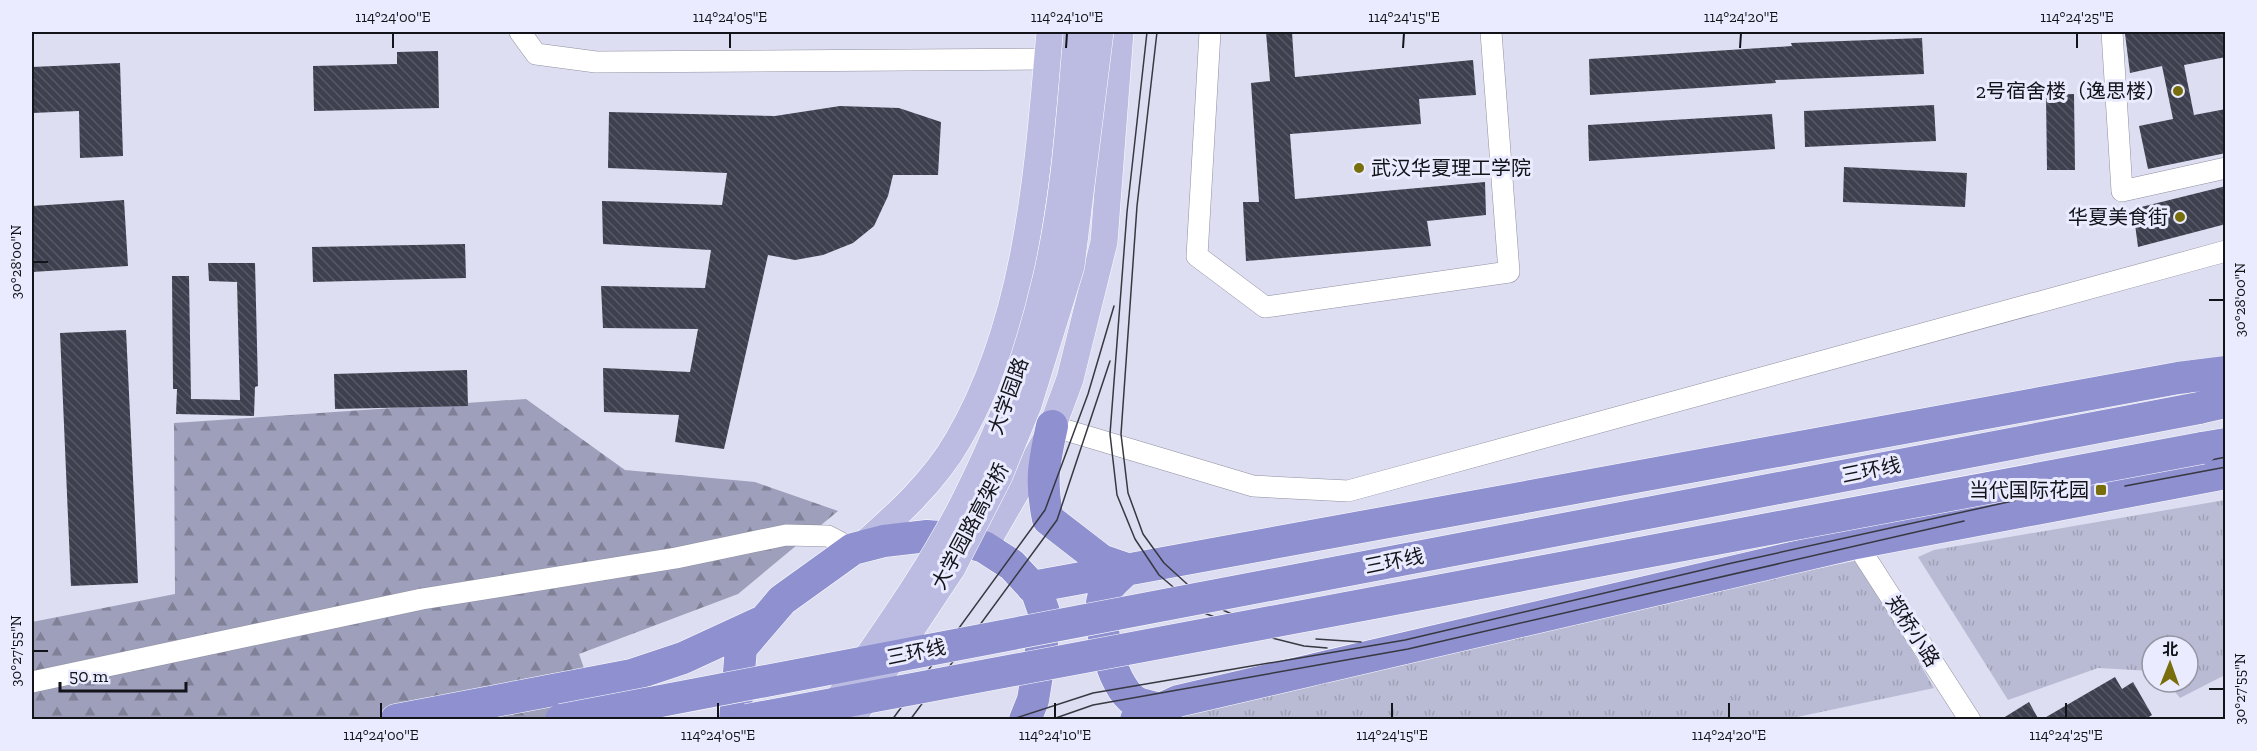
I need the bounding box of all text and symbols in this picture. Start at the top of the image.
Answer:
text: 114°24'00"E [355,8,431,26]
text: 114°24'05"E [693,8,767,26]
text: 114°24'10"E [1031,8,1103,26]
text: 114°24'15"E [1368,8,1440,26]
text: 114°24'20"E [1704,8,1778,26]
text: 114°24'25"E [2040,8,2114,26]
place label: 2号宿舍楼（逸思楼） [1976,79,2166,103]
marker: 2号宿舍楼（逸思楼） [2171,84,2185,98]
place label: 武汉华夏理工学院 [1371,156,1531,180]
marker: 武汉华夏理工学院 [1352,161,1366,175]
place label: 华夏美食街 [2068,205,2168,229]
marker: 华夏美食街 [2173,210,2187,224]
text: 30°28'00"N [7,225,25,299]
text: 30°28'00"N [2231,263,2249,337]
street label: 大学园路 [983,354,1033,438]
street label: 三环线 [1839,452,1903,488]
street label: 大学园路高架桥 [927,459,1013,593]
place label: 当代国际花园 [1969,478,2089,502]
marker: 当代国际花园 [2094,483,2108,497]
street label: 三环线 [1362,543,1426,579]
street label: 郑桥小路 [1881,591,1945,671]
text: 30°27'55"N [7,615,25,687]
street label: 三环线 [884,634,948,670]
north arrow [2140,634,2200,694]
text: 北 [2162,640,2178,659]
text: 30°27'55"N [2231,653,2249,725]
scale bar [60,655,186,693]
text: 50 m [69,665,109,687]
text: 114°24'00"E [343,726,419,744]
text: 114°24'05"E [681,726,755,744]
text: 114°24'10"E [1019,726,1091,744]
text: 114°24'15"E [1356,726,1428,744]
text: 114°24'20"E [1692,726,1766,744]
text: 114°24'25"E [2029,726,2103,744]

